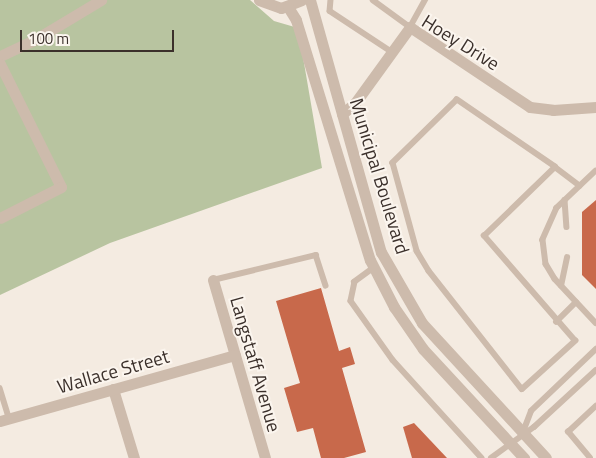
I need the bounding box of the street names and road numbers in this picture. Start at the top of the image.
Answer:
street label: Hoey Drive [418,9,504,75]
street label: Municipal Boulevard [345,95,415,257]
street label: Langstaff Avenue [226,294,286,434]
street label: Wallace Street [54,344,172,398]

